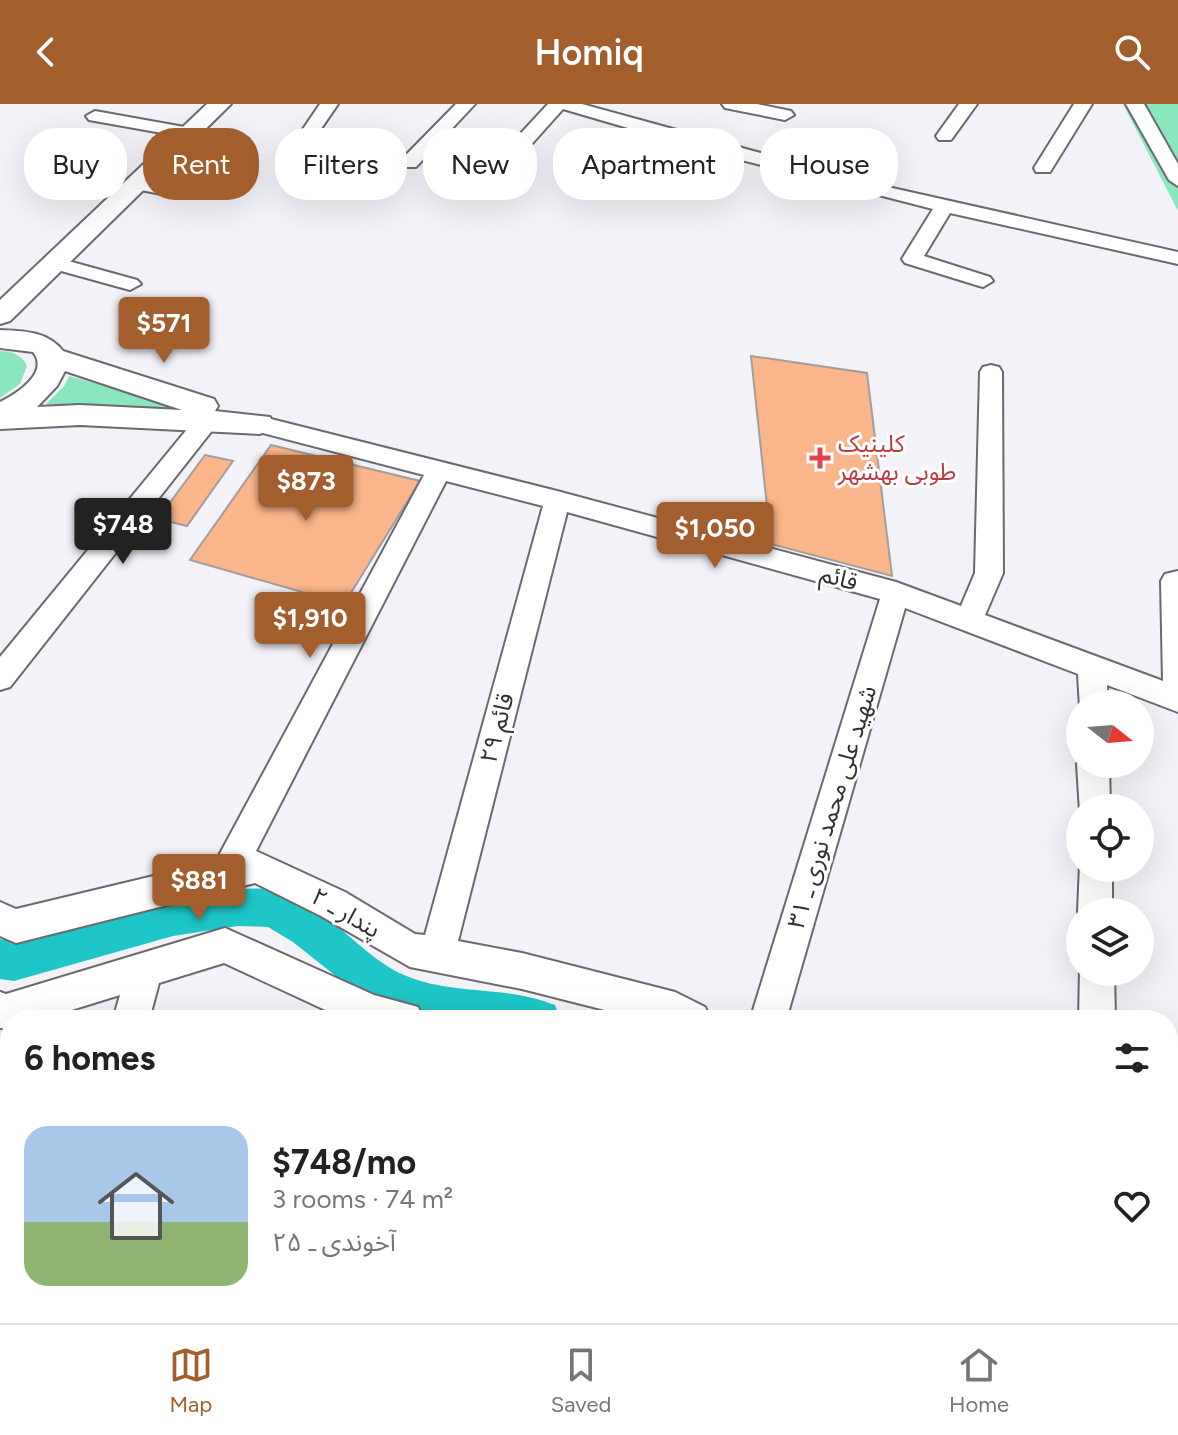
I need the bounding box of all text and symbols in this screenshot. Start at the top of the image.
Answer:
icon: back [24,30,68,74]
icon: search [1110,30,1154,74]
text: Homiq [534,31,644,74]
chip: Buy [24,128,127,200]
chip: Rent [143,128,259,200]
chip: Filters [275,128,407,200]
chip: New [423,128,537,200]
chip: Apartment [553,128,744,200]
chip: House [760,128,898,200]
pin: $571 [117,297,211,365]
text: $571 [137,307,191,339]
place label: کلینیک طوبی بهشهر [837,429,956,486]
marker: کلینیک طوبی بهشهر [809,447,831,469]
pin: $873 [259,455,353,523]
text: $873 [276,465,336,497]
pin: $748 [76,498,170,566]
pin: $1,050 [650,502,780,570]
text: $748 [92,508,154,540]
text: $1,050 [675,512,755,544]
street label: قائم [816,559,861,599]
pin: $1,910 [245,592,375,660]
text: $1,910 [273,602,347,634]
street label: شهید علی محمد نوری ـ ۳۱ [781,682,882,932]
street label: قائم ۲۹ [473,690,523,767]
north arrow [1066,690,1154,778]
map controls [1066,690,1154,986]
button: locate [1066,794,1154,882]
pin: $881 [152,854,246,922]
text: $881 [170,864,228,896]
street label: پندار ـ ۲ [306,881,386,945]
button: layers [1066,898,1154,986]
icon: filters [1110,1036,1154,1080]
text: 6 homes [24,1038,155,1079]
text: $748/mo [272,1142,416,1183]
icon: home [88,1158,184,1254]
text: 3 rooms · 74 m² [272,1183,453,1215]
icon: heart [1110,1184,1154,1228]
text: آخوندی ـ ۲۵ [272,1226,396,1258]
tab: Map [169,1343,213,1418]
tab: Saved [551,1343,611,1418]
tab: Home [949,1343,1009,1418]

